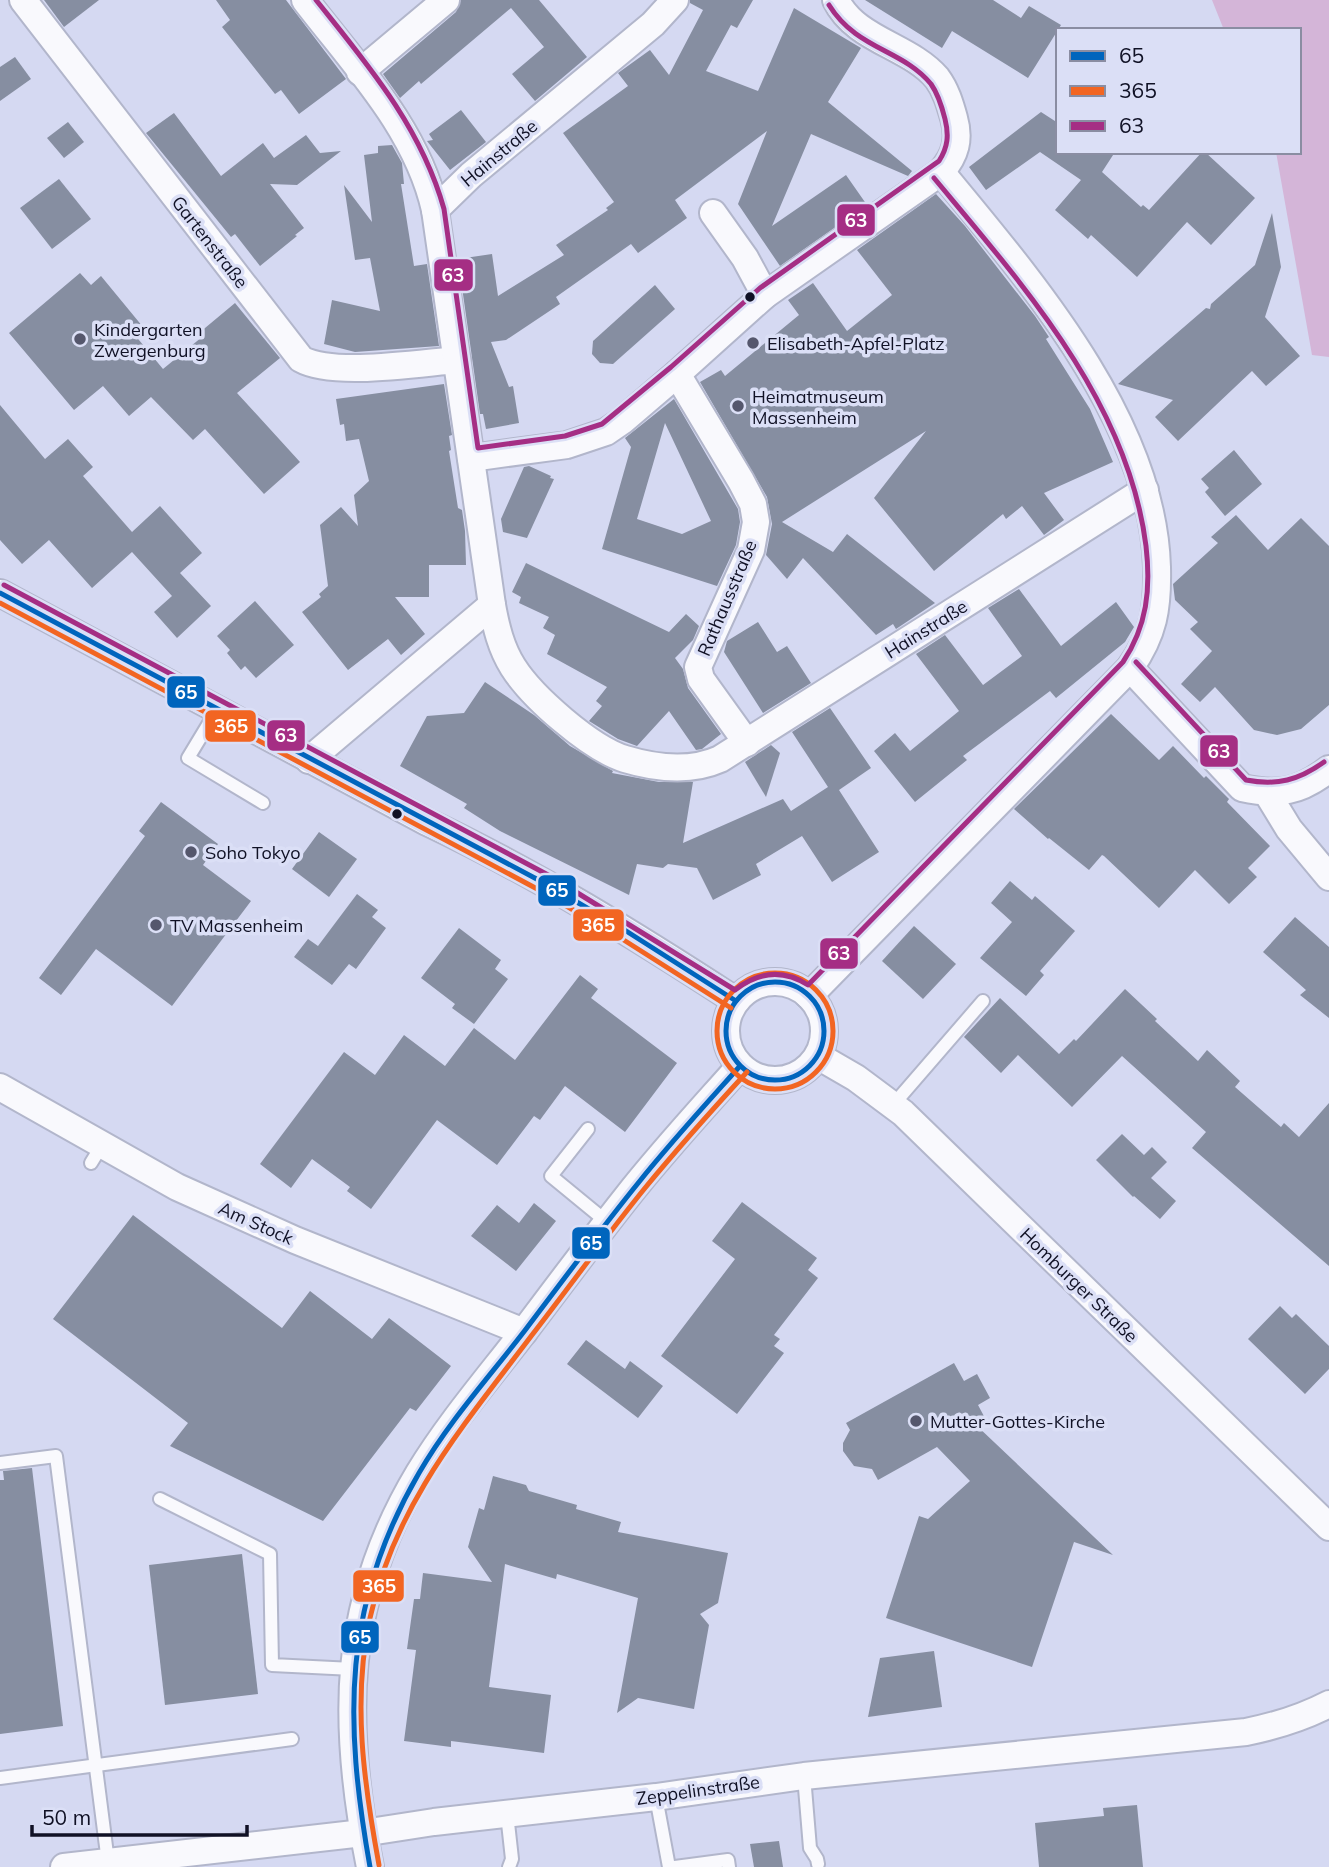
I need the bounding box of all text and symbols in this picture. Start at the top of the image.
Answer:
legend [1056,28,1301,154]
text: 65 [1119,42,1144,68]
text: 365 [1119,77,1157,103]
text: 63 [1119,112,1144,138]
street label: Hainstraße [456,114,542,192]
street label: Gartenstraße [167,191,253,293]
line badge: 63 [836,203,876,237]
text: 63 [845,208,867,232]
line badge: 63 [433,258,474,292]
text: 63 [442,263,464,287]
unlabelled marker [743,290,757,304]
place label: Kindergarten Zwergenburg [94,318,206,362]
marker: Kindergarten Zwergenburg [72,331,88,347]
place label: Elisabeth-Apfel-Platz [767,332,945,355]
marker: Elisabeth-Apfel-Platz [745,335,761,351]
place label: Heimatmuseum Massenheim [752,385,884,429]
marker: Heimatmuseum Massenheim [730,398,746,414]
street label: Rathausstraße [692,537,762,659]
street label: Hainstraße [880,595,972,663]
line badge: 65 [166,675,206,709]
text: 65 [175,680,197,704]
line badge: 365 [204,709,257,743]
text: 365 [214,714,248,738]
line badge: 63 [266,719,306,752]
text: 63 [275,723,297,747]
line badge: 63 [1199,734,1239,768]
text: 63 [1208,739,1230,763]
unlabelled marker [390,807,404,821]
place label: Soho Tokyo [205,841,300,864]
marker: Soho Tokyo [183,844,199,860]
line badge: 65 [537,874,577,907]
text: 65 [546,878,568,902]
line badge: 365 [572,908,625,942]
text: 365 [581,913,615,937]
place label: TV Massenheim [170,914,303,937]
marker: TV Massenheim [148,917,164,933]
line badge: 63 [819,937,859,970]
text: 63 [828,941,850,965]
street label: Am Stock [215,1196,298,1250]
street label: Homburger Straße [1015,1223,1143,1347]
line badge: 65 [571,1226,611,1260]
text: 65 [580,1231,602,1255]
place label: Mutter-Gottes-Kirche [930,1410,1105,1433]
marker: Mutter-Gottes-Kirche [908,1413,924,1429]
line badge: 365 [352,1569,405,1603]
text: 365 [362,1574,396,1598]
line badge: 65 [340,1620,380,1654]
text: 65 [349,1625,371,1649]
street label: Zeppelinstraße [635,1770,761,1810]
scale bar [32,1794,247,1838]
text: 50 m [42,1804,91,1830]

